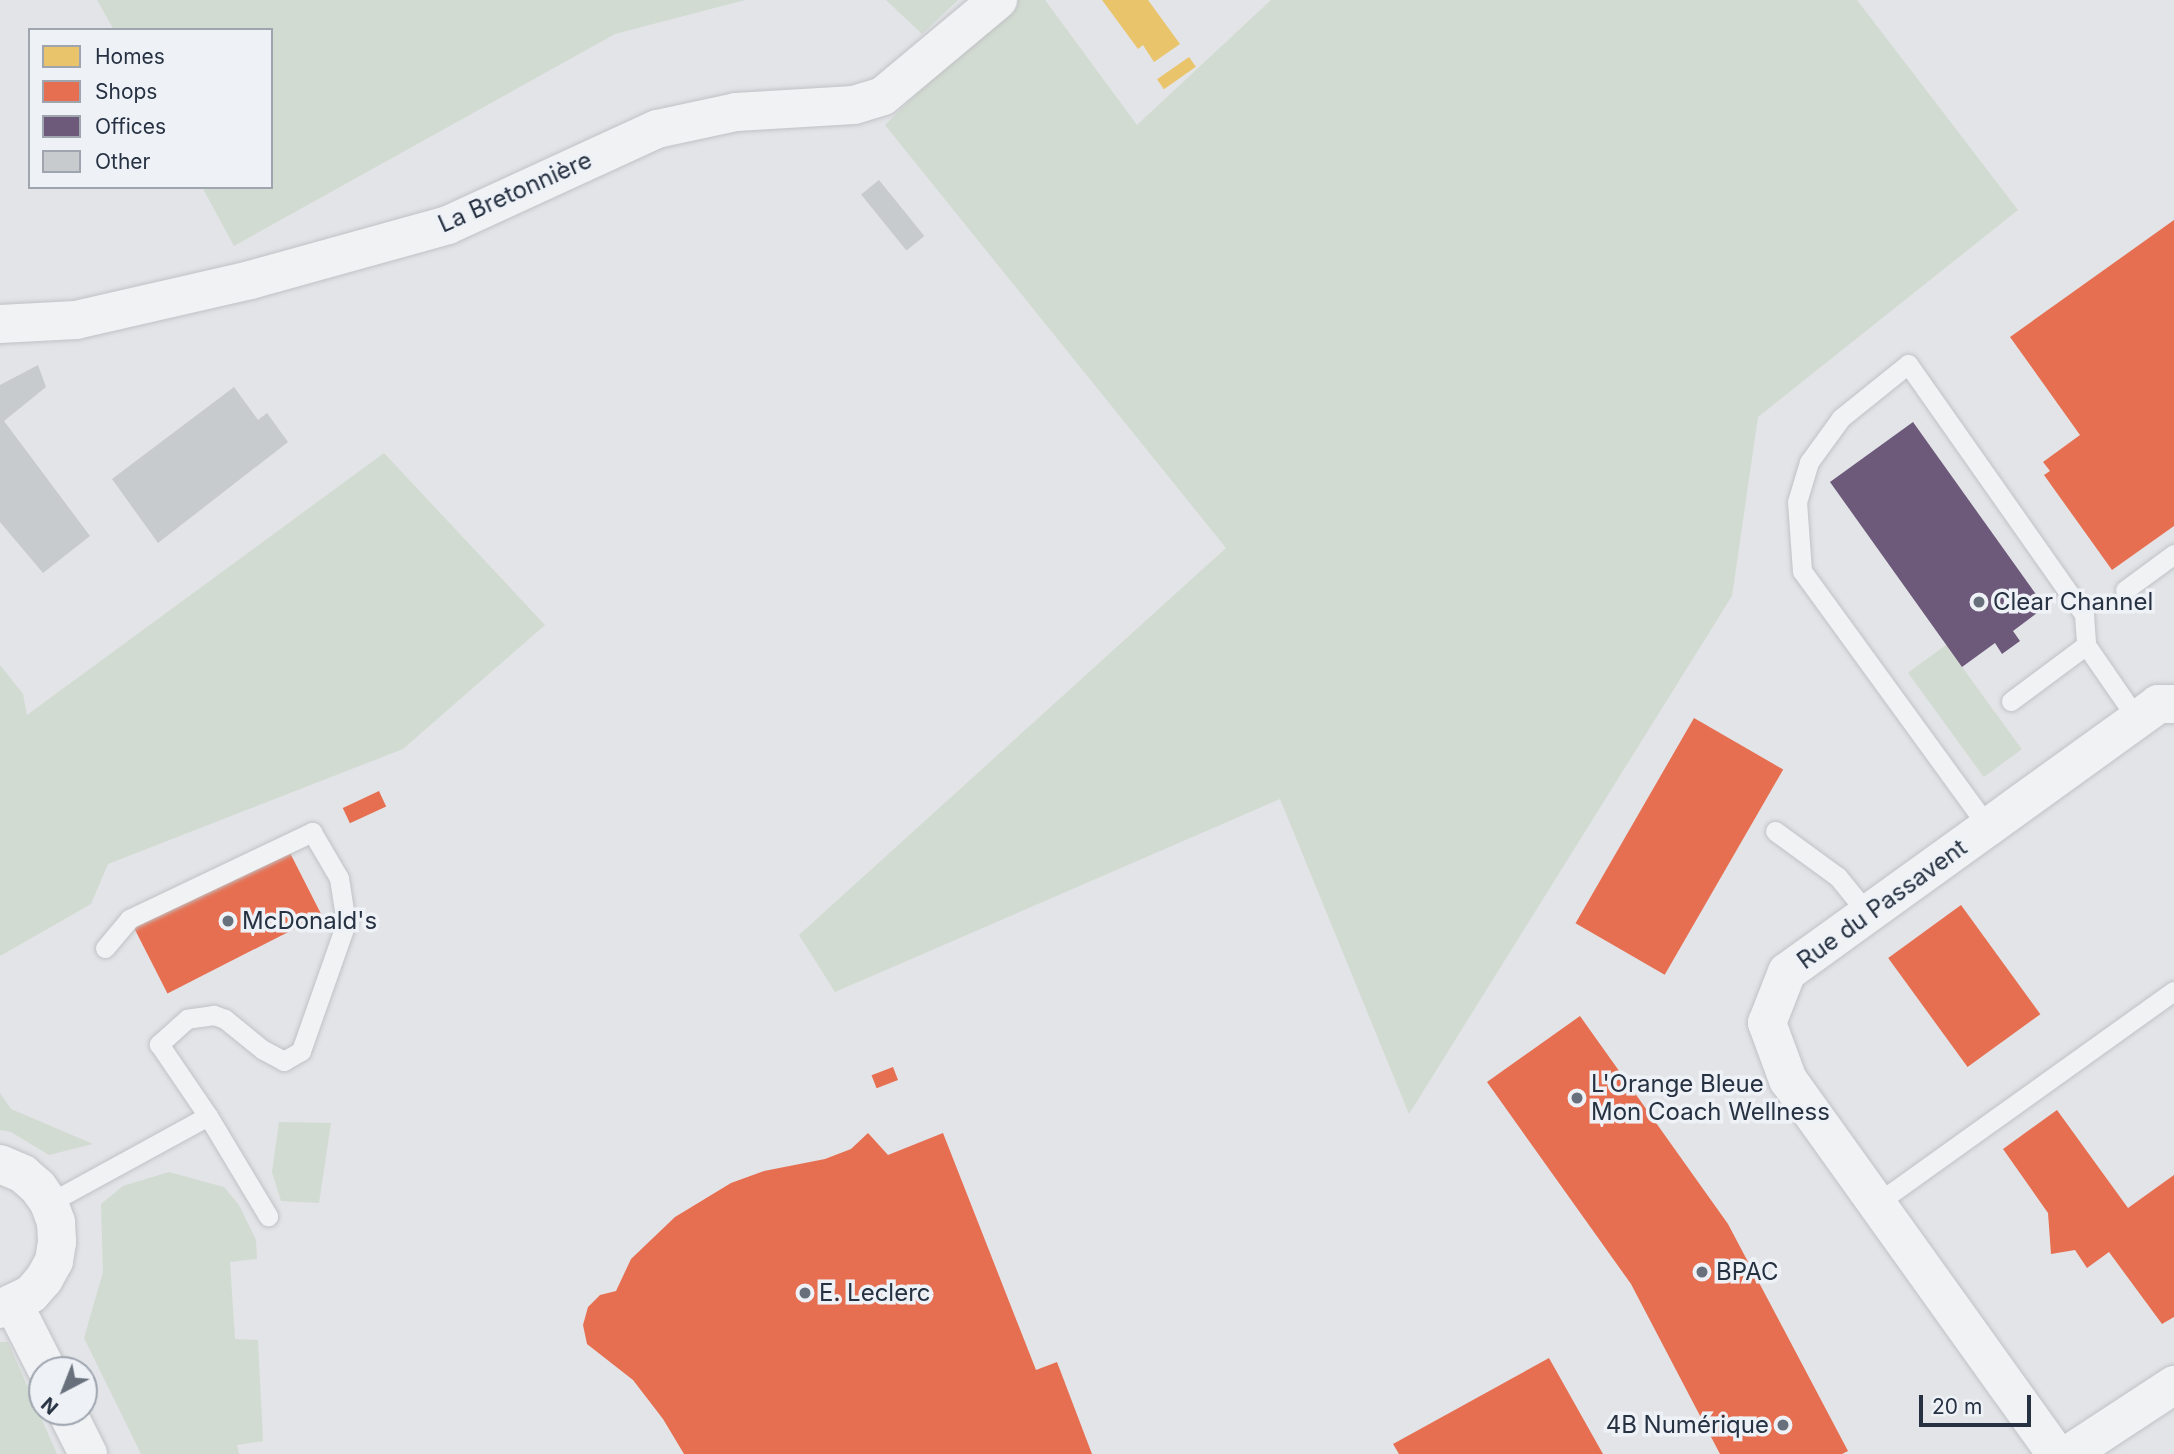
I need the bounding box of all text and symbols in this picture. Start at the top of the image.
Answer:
legend [28,28,273,189]
text: Homes [95,44,165,69]
text: Shops [95,79,157,104]
text: Offices [95,114,166,139]
street label: La Bretonnière [434,145,596,239]
text: Other [95,149,151,174]
place label: Clear Channel [1993,588,2153,616]
marker: Clear Channel [1971,594,1987,610]
street label: Rue du Passavent [1792,833,1972,975]
place label: McDonald's [242,907,377,935]
marker: McDonald's [220,913,236,929]
place label: L'Orange Bleue Mon Coach Wellness [1591,1070,1830,1126]
marker: L'Orange Bleue Mon Coach Wellness [1569,1090,1585,1106]
place label: BPAC [1716,1258,1779,1286]
marker: BPAC [1694,1264,1710,1280]
place label: E. Leclerc [819,1279,931,1307]
marker: E. Leclerc [797,1285,813,1301]
north arrow [28,1356,98,1426]
scale bar [1922,1380,2034,1424]
text: N [37,1392,63,1419]
text: 20 m [1932,1394,1982,1419]
place label: 4B Numérique [1606,1411,1769,1439]
marker: 4B Numérique [1775,1417,1791,1433]

